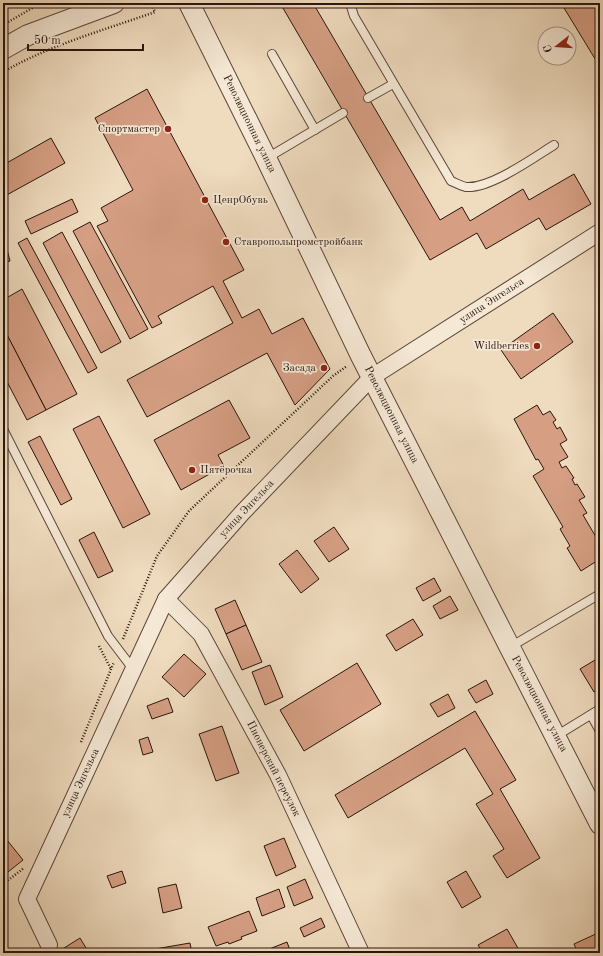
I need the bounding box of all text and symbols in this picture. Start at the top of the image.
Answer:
scale bar [28,26,143,52]
north arrow [537,26,577,66]
text: 50 m [34,34,61,47]
text: С [543,43,555,54]
street label: Революционная улица [221,73,278,175]
place label: Спортмастер [98,124,160,135]
marker: Спортмастер [163,124,173,134]
marker: ЦенрОбувь [200,195,210,205]
place label: ЦенрОбувь [213,195,268,206]
marker: Ставропольпромстройбанк [221,237,231,247]
place label: Ставропольпромстройбанк [234,237,364,248]
street label: улица Энгельса [458,276,527,326]
place label: Wildberries [474,341,529,352]
marker: Wildberries [532,341,542,351]
place label: Засада [283,363,317,374]
marker: Засада [319,363,329,373]
street label: Революционная улица [362,365,421,466]
marker: Пятёрочка [187,465,197,475]
place label: Пятёрочка [200,465,253,476]
street label: улица Энгельса [218,478,277,540]
street label: Революционная улица [509,654,569,754]
street label: Пионерский переулок [244,719,302,819]
street label: улица Энгельса [60,746,102,819]

